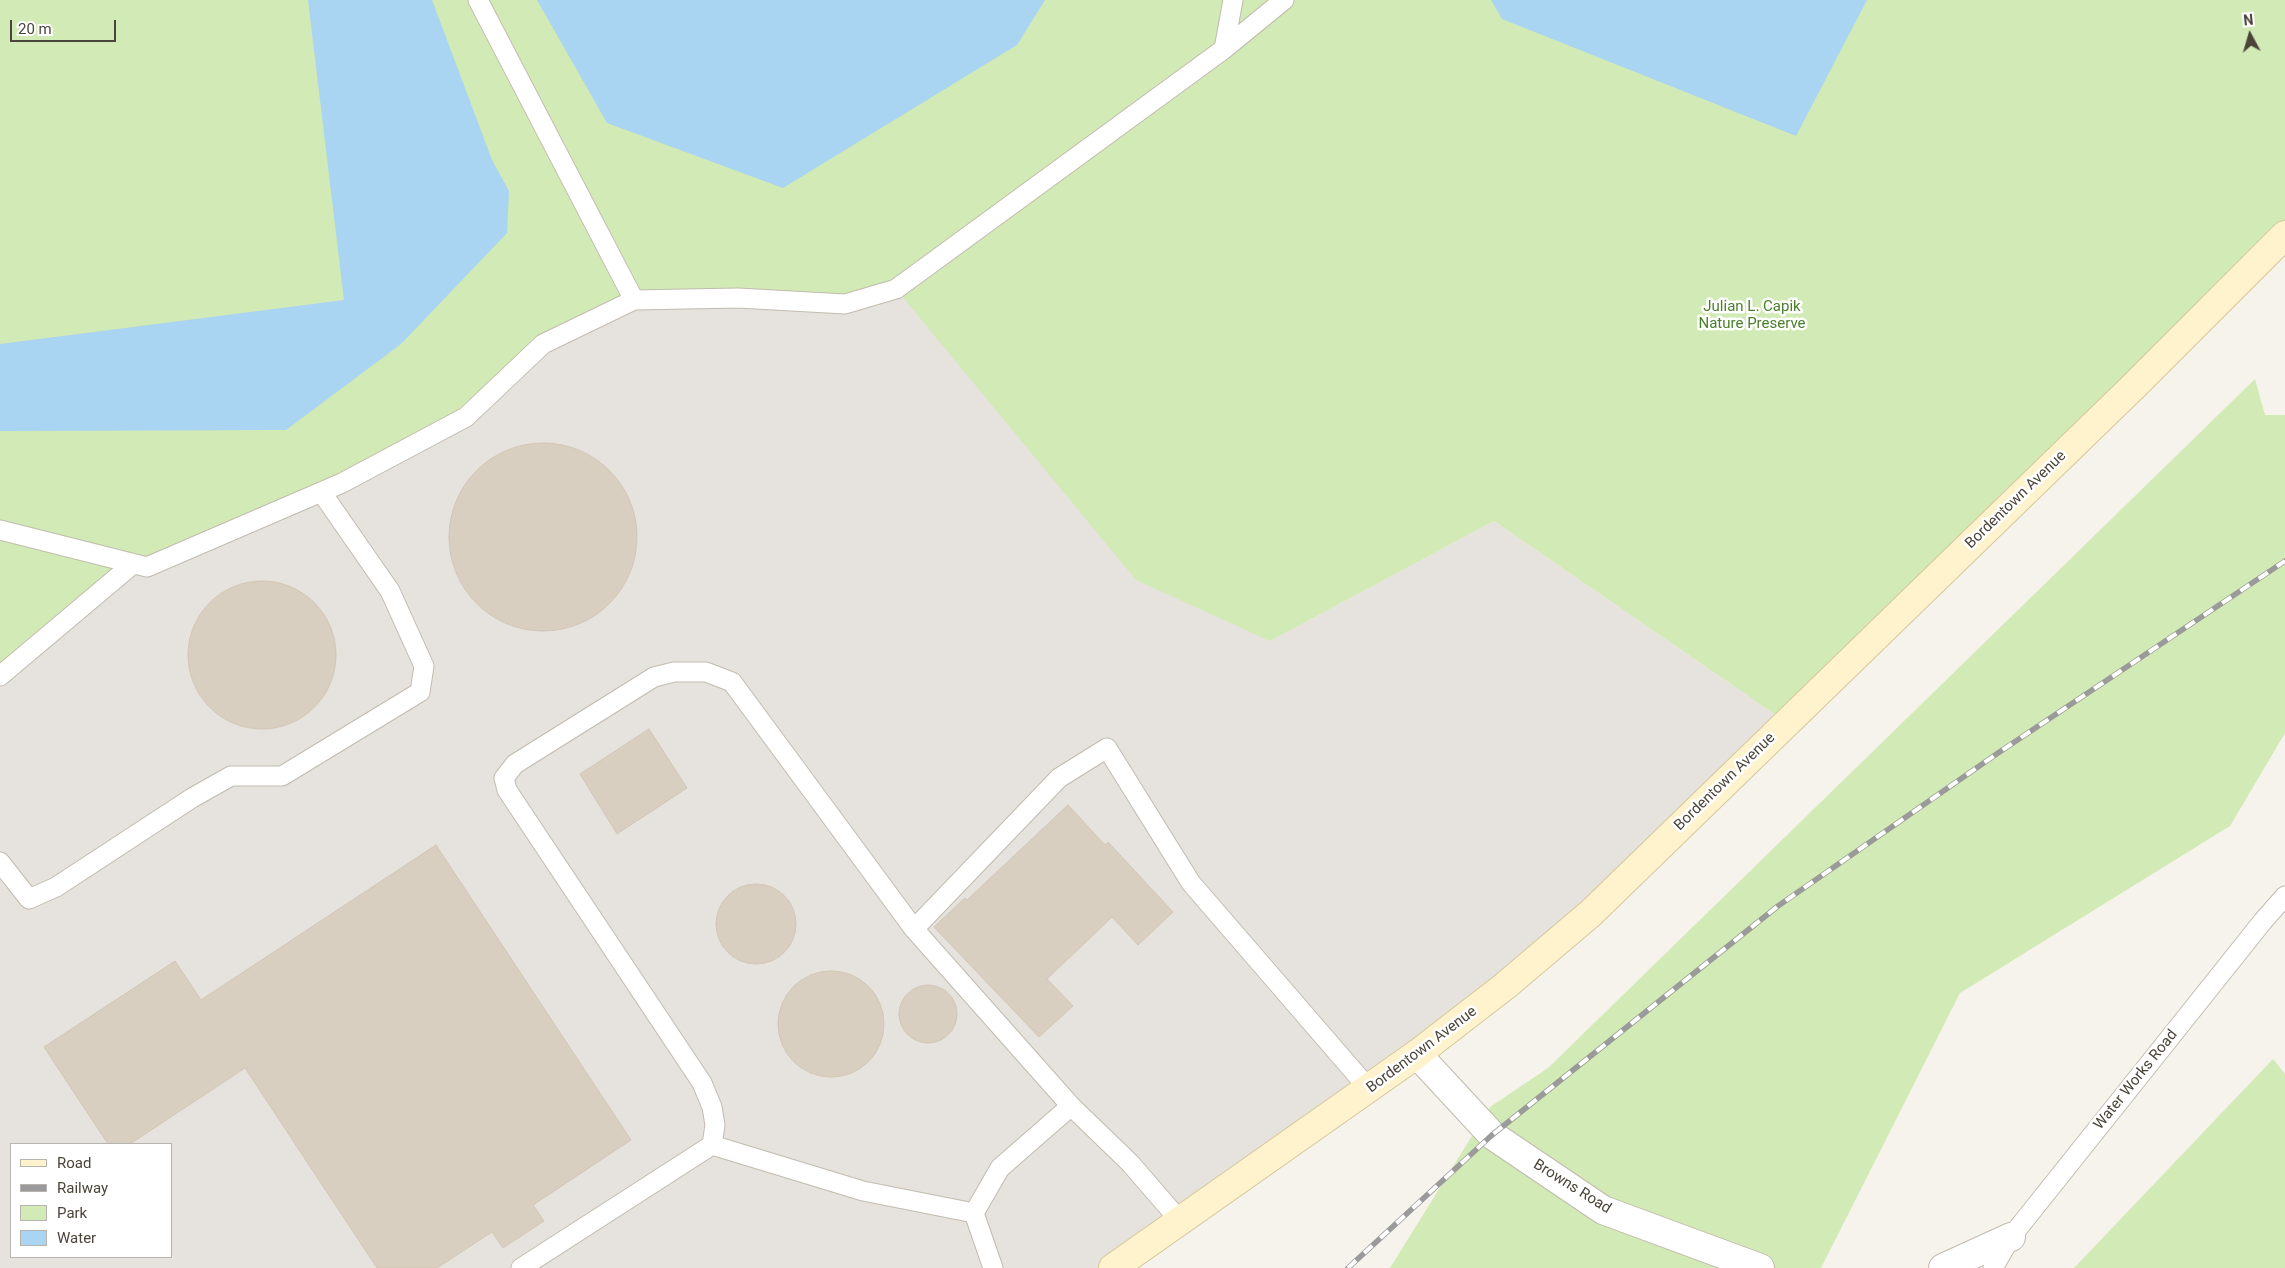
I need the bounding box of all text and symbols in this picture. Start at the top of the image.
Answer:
scale bar [12,10,119,42]
north arrow [2225,10,2275,60]
text: N [2243,12,2254,29]
text: 20 m [18,20,52,38]
park label: Julian L. Capik Nature Preserve [1698,298,1806,333]
street label: Bordentown Avenue [1962,447,2070,553]
street label: Bordentown Avenue [1671,729,1779,835]
street label: Bordentown Avenue [1363,1003,1481,1097]
street label: Water Works Road [2090,1027,2182,1133]
legend [10,1143,172,1258]
text: Road [57,1154,91,1172]
street label: Browns Road [1530,1156,1614,1218]
text: Railway [57,1179,108,1197]
text: Park [57,1204,87,1222]
text: Water [57,1229,96,1247]

